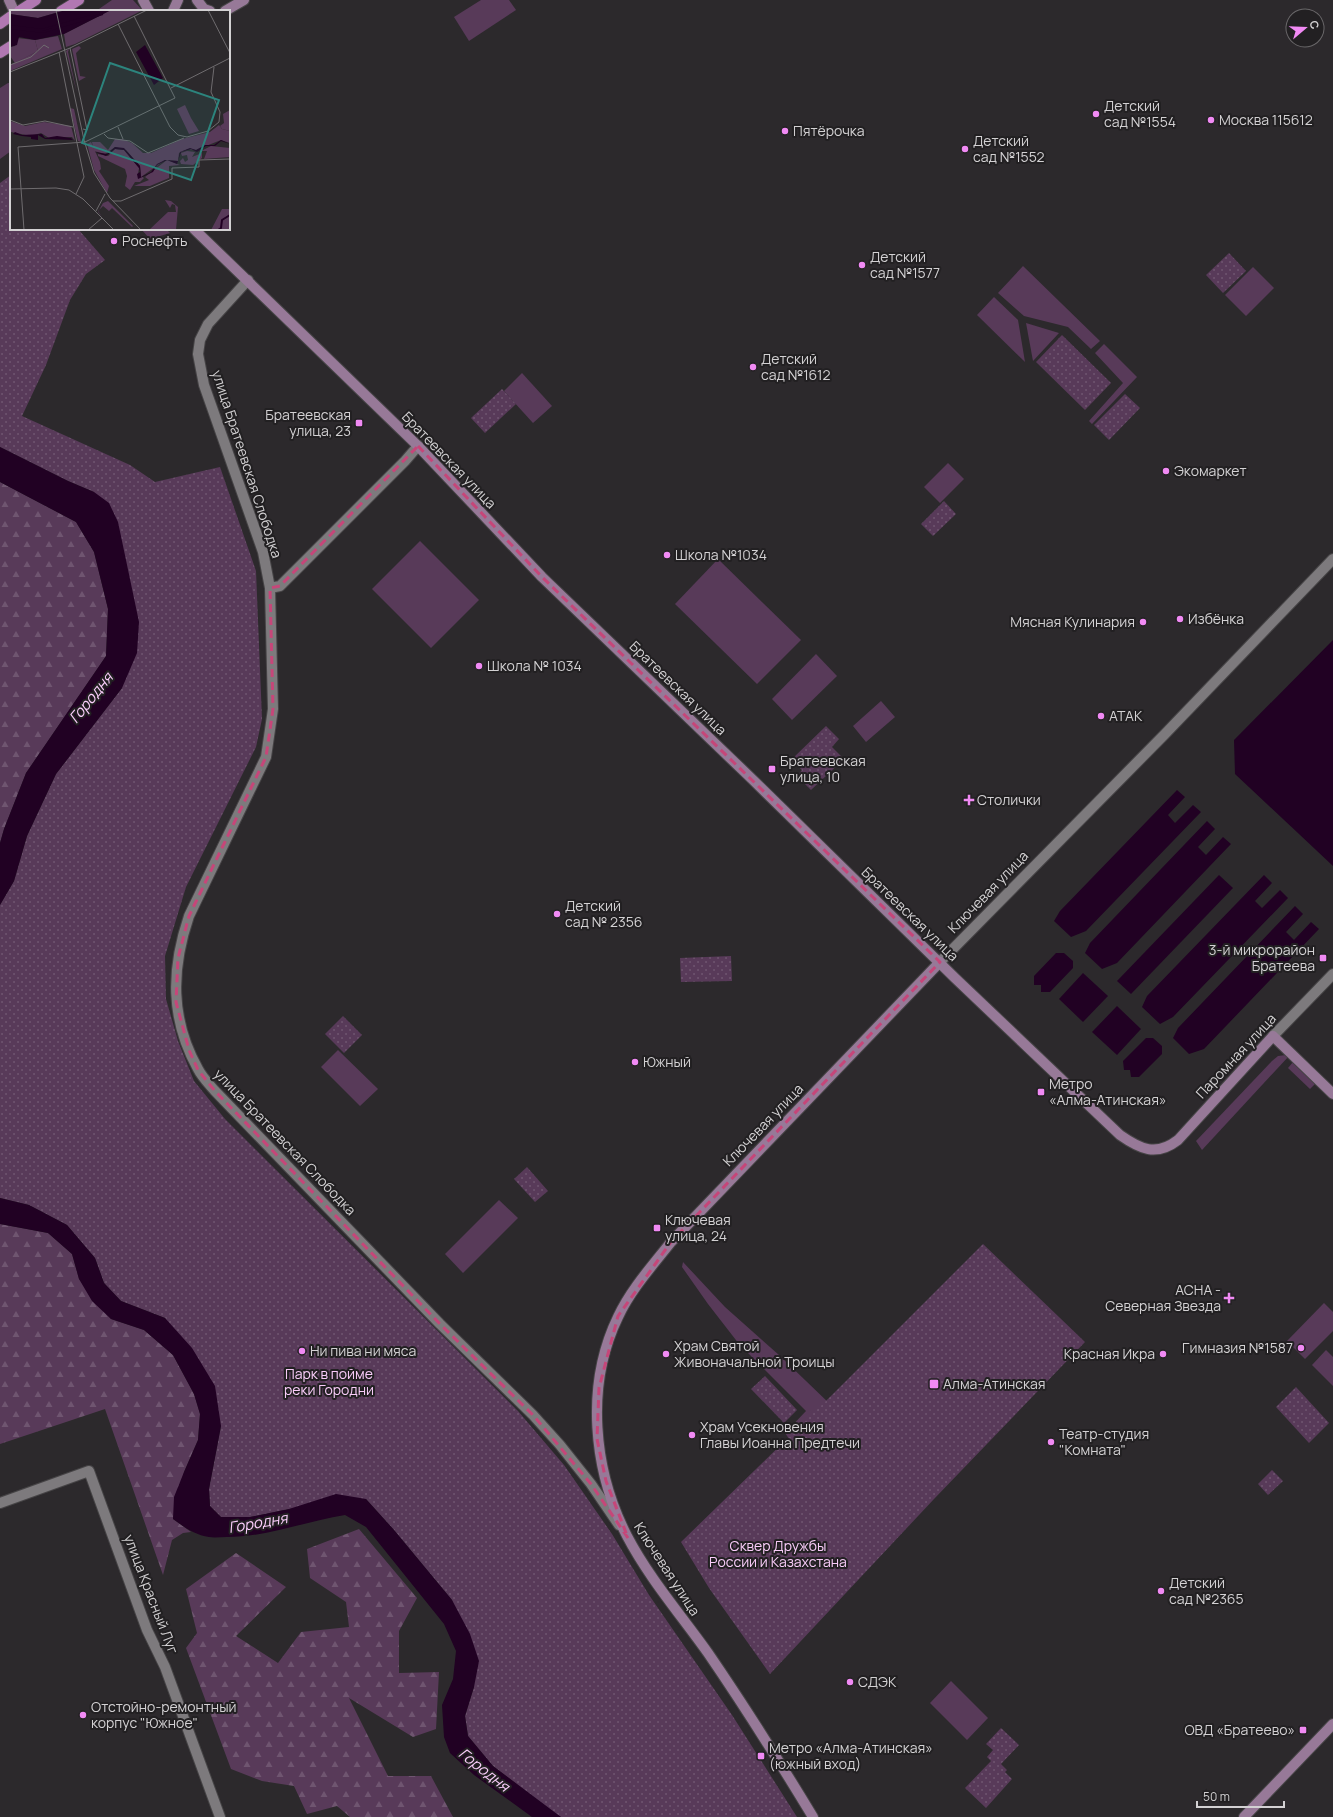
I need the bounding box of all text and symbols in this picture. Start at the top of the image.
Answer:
north arrow [1285,8,1325,48]
inset map [10,10,230,230]
text: С [1307,18,1323,31]
place label: Детский сад №1554 [1104,96,1176,131]
marker: Детский сад №1554 [1091,109,1101,119]
place label: Москва 115612 [1219,110,1313,129]
marker: Москва 115612 [1206,115,1216,125]
place label: Пятёрочка [793,121,865,140]
marker: Пятёрочка [780,126,790,136]
place label: Детский сад №1552 [973,131,1044,166]
marker: Детский сад №1552 [960,144,970,154]
place label: Роснефть [122,231,187,250]
marker: Роснефть [109,236,119,246]
place label: Детский сад №1577 [870,247,940,282]
marker: Детский сад №1577 [857,260,867,270]
place label: Детский сад №1612 [761,349,831,384]
marker: Детский сад №1612 [748,362,758,372]
street label: улица Братеевская Слободка [208,367,287,560]
place label: Братеевская улица, 23 [265,405,351,440]
street label: Братеевская улица [398,407,501,512]
marker: Братеевская улица, 23 [354,418,364,428]
place label: Экомаркет [1174,461,1247,480]
marker: Экомаркет [1161,466,1171,476]
place label: Школа №1034 [675,545,767,564]
marker: Школа №1034 [662,550,672,560]
place label: Избёнка [1188,609,1244,628]
place label: Мясная Кулинария [1010,612,1135,631]
marker: Избёнка [1175,614,1185,624]
marker: Мясная Кулинария [1138,617,1148,627]
street label: Братеевская улица [626,636,731,739]
place label: Школа № 1034 [487,656,582,675]
marker: Школа № 1034 [474,661,484,671]
water label: Городня [64,667,119,727]
place label: АТАК [1109,706,1143,725]
marker: АТАК [1096,711,1106,721]
place label: Братеевская улица, 10 [780,751,866,786]
marker: Братеевская улица, 10 [767,764,777,774]
place label: Столички [977,790,1041,809]
marker: Столички [964,795,974,805]
street label: Ключевая улица [943,846,1032,937]
street label: Братеевская улица [858,862,963,965]
place label: Детский сад № 2356 [565,896,642,931]
marker: Детский сад № 2356 [552,909,562,919]
place label: 3-й микрорайон Братеева [1209,940,1315,975]
marker: 3-й микрорайон Братеева [1318,953,1328,963]
street label: Паромная улица [1191,1009,1280,1102]
place label: Южный [643,1052,691,1071]
marker: Южный [630,1057,640,1067]
street label: улица Братеевская Слободка [210,1064,361,1219]
place label: Метро «Алма-Атинская» [1049,1074,1166,1109]
street label: Ключевая улица [718,1079,807,1170]
marker: Метро «Алма-Атинская» [1036,1087,1046,1097]
place label: Ключевая улица, 24 [665,1210,731,1245]
marker: Ключевая улица, 24 [652,1223,662,1233]
place label: АСНА - Северная Звезда [1105,1280,1221,1315]
marker: АСНА - Северная Звезда [1224,1293,1234,1303]
place label: Храм Святой Живоначальной Троицы [674,1336,835,1371]
place label: Гимназия №1587 [1182,1338,1293,1357]
place label: Ни пива ни мяса [310,1341,416,1360]
marker: Гимназия №1587 [1296,1343,1306,1353]
place label: Красная Икра [1064,1344,1155,1363]
marker: Ни пива ни мяса [297,1346,307,1356]
marker: Храм Святой Живоначальной Троицы [661,1349,671,1359]
marker: Красная Икра [1158,1349,1168,1359]
park label: Парк в пойме реки Городни [284,1364,374,1399]
place label: Алма-Атинская [943,1374,1045,1393]
marker: Алма-Атинская [928,1378,940,1390]
place label: Храм Усекновения Главы Иоанна Предтечи [700,1417,860,1452]
place label: Театр-студия "Комната" [1059,1424,1149,1459]
marker: Храм Усекновения Главы Иоанна Предтечи [687,1430,697,1440]
marker: Театр-студия "Комната" [1046,1437,1056,1447]
water label: Городня [227,1507,291,1538]
street label: Ключевая улица [630,1518,705,1619]
street label: улица Красный Луг [120,1531,183,1657]
park label: Сквер Дружбы России и Казахстана [709,1536,847,1571]
place label: Детский сад №2365 [1169,1573,1244,1608]
marker: Детский сад №2365 [1156,1586,1166,1596]
place label: СДЭК [858,1672,897,1691]
marker: СДЭК [845,1677,855,1687]
place label: Отстойно-ремонтный корпус "Южное" [91,1697,236,1732]
marker: Отстойно-ремонтный корпус "Южное" [78,1710,88,1720]
place label: ОВД «Братеево» [1184,1720,1295,1739]
marker: ОВД «Братеево» [1298,1725,1308,1735]
place label: Метро «Алма-Атинская» (южный вход) [769,1738,933,1773]
water label: Городня [454,1743,516,1797]
marker: Метро «Алма-Атинская» (южный вход) [756,1751,766,1761]
scale bar [1197,1783,1284,1809]
text: 50 m [1203,1788,1230,1805]

